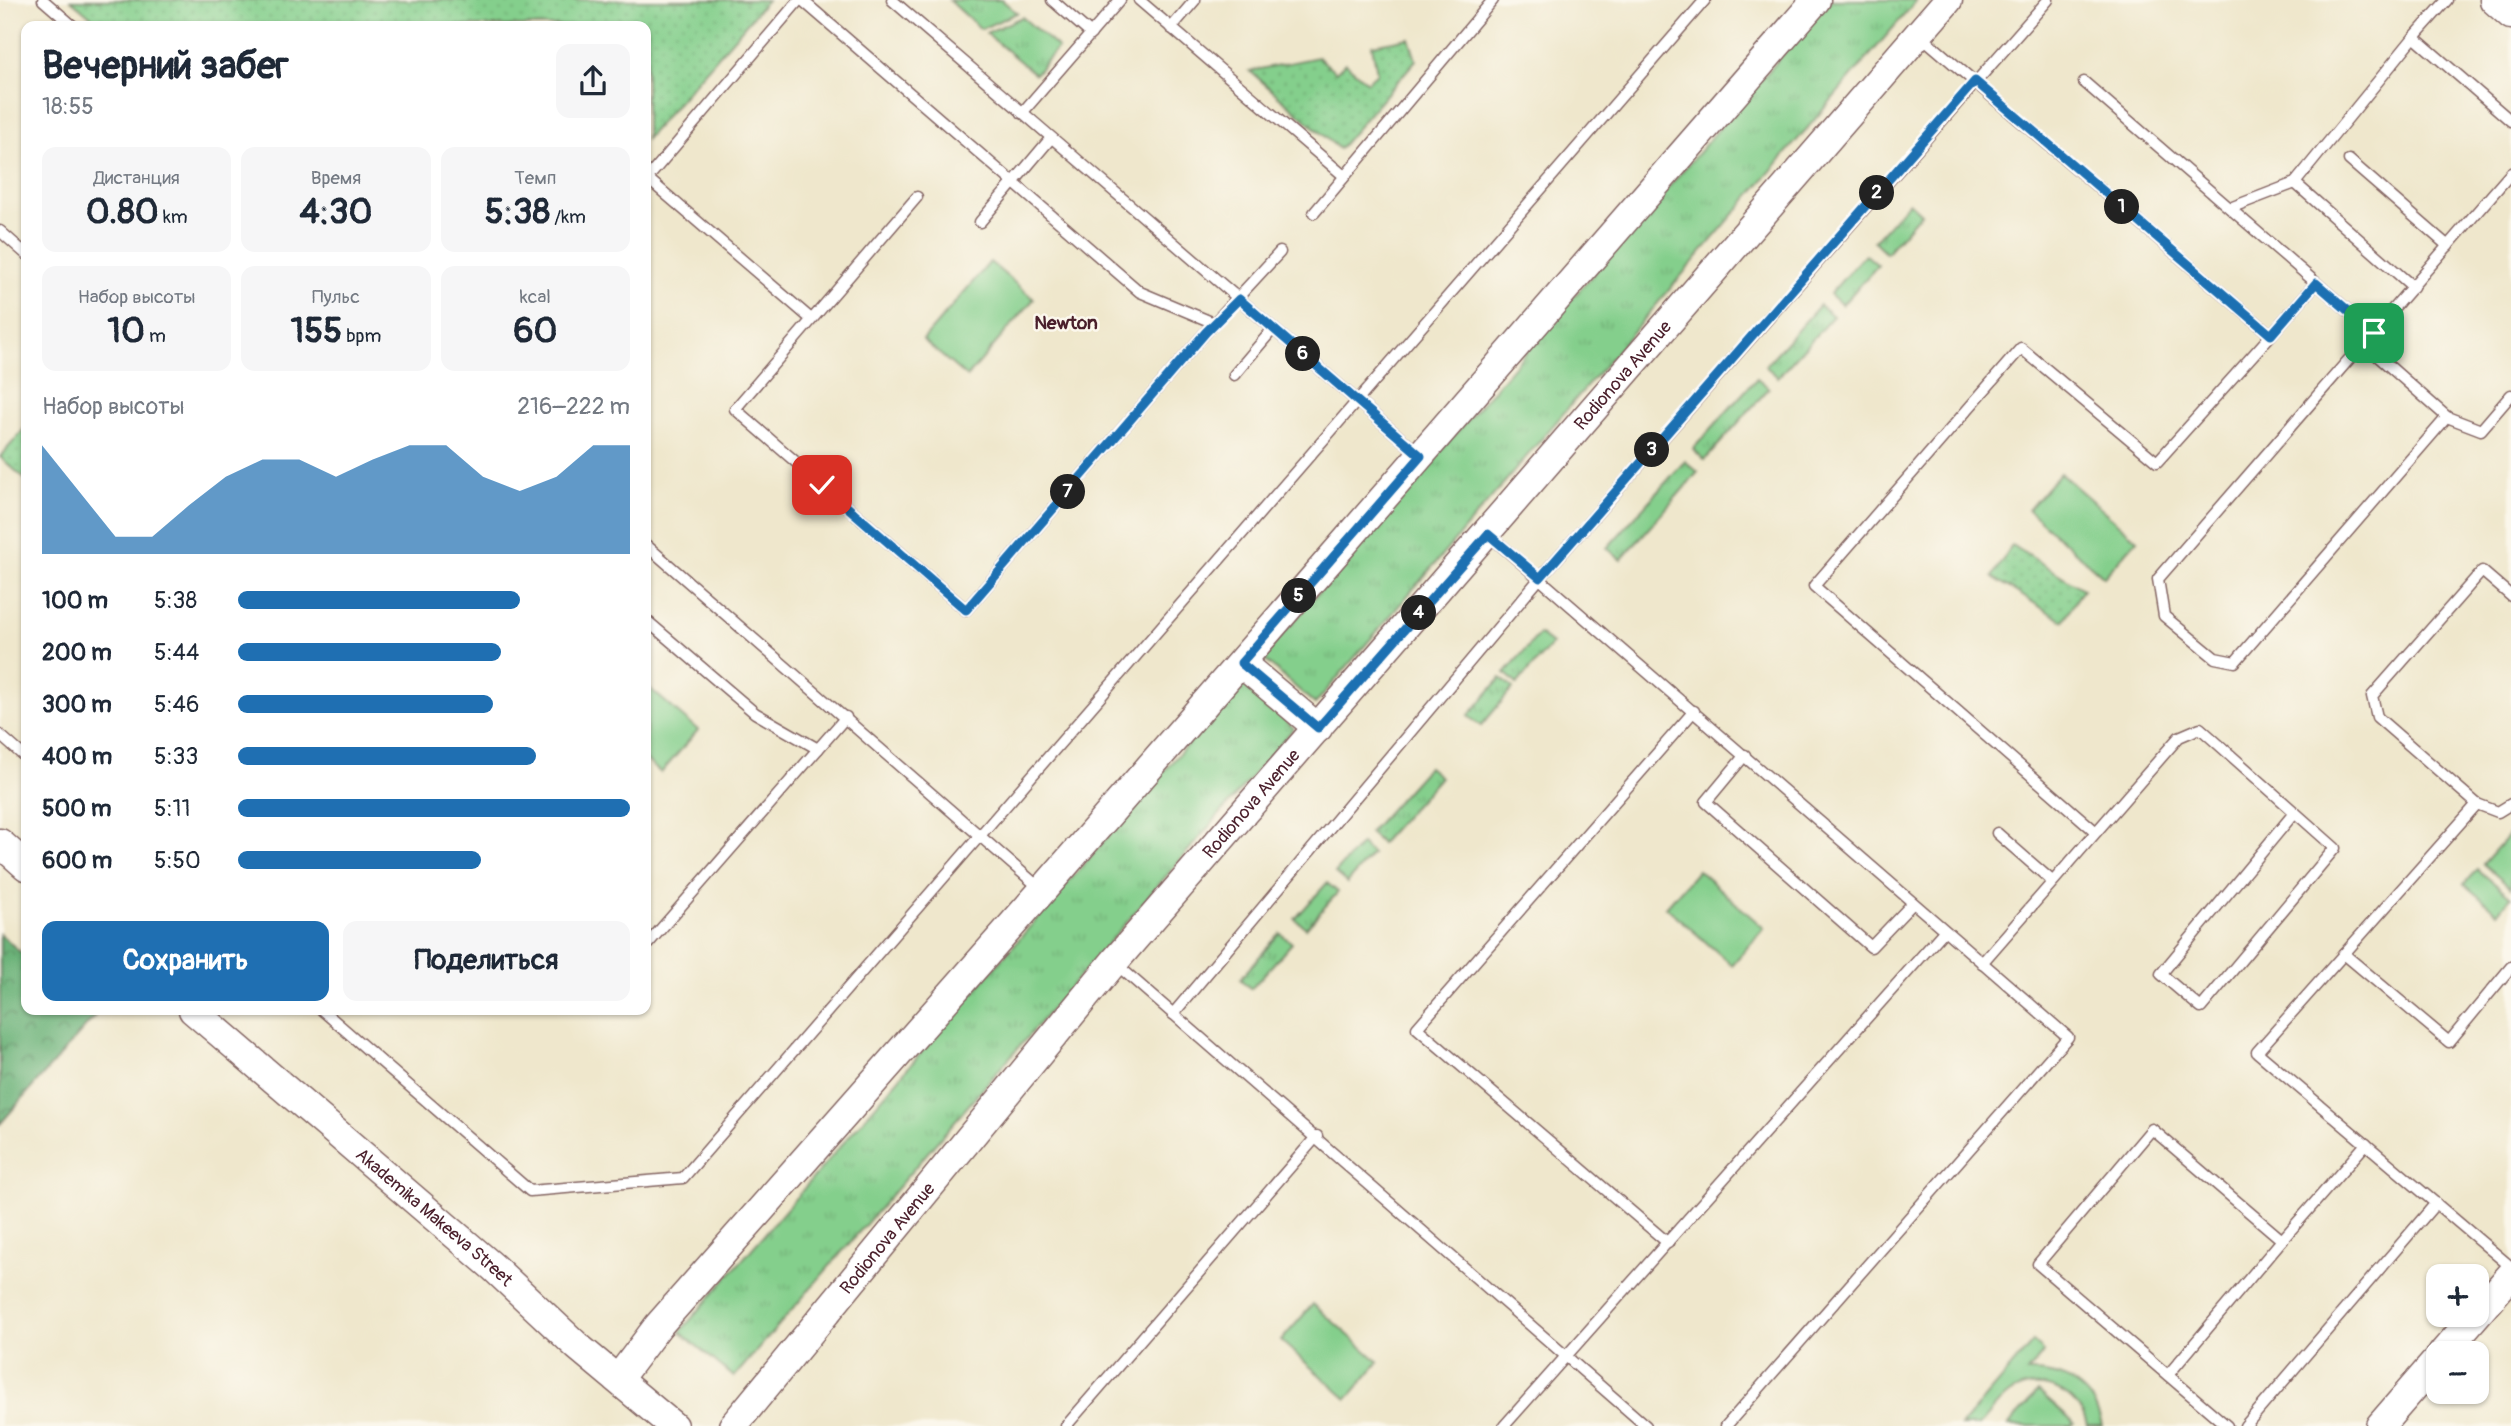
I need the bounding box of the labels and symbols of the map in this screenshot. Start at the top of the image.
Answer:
pin: 2 [1860,176,1895,210]
pin: 1 [2104,190,2140,224]
pin [2344,303,2404,363]
district label: Newton [1034,311,1098,335]
street label: Rodionova Avenue [1569,316,1677,435]
pin: 6 [1286,336,1320,372]
pin: 3 [1634,433,1670,468]
pin [792,455,852,515]
pin: 7 [1050,475,1086,510]
pin: 5 [1282,578,1316,614]
pin: 4 [1402,596,1436,630]
street label: Rodionova Avenue [1198,744,1306,863]
street label: Akademika Makeeva Street [351,1143,518,1292]
street label: Rodionova Avenue [835,1178,940,1299]

